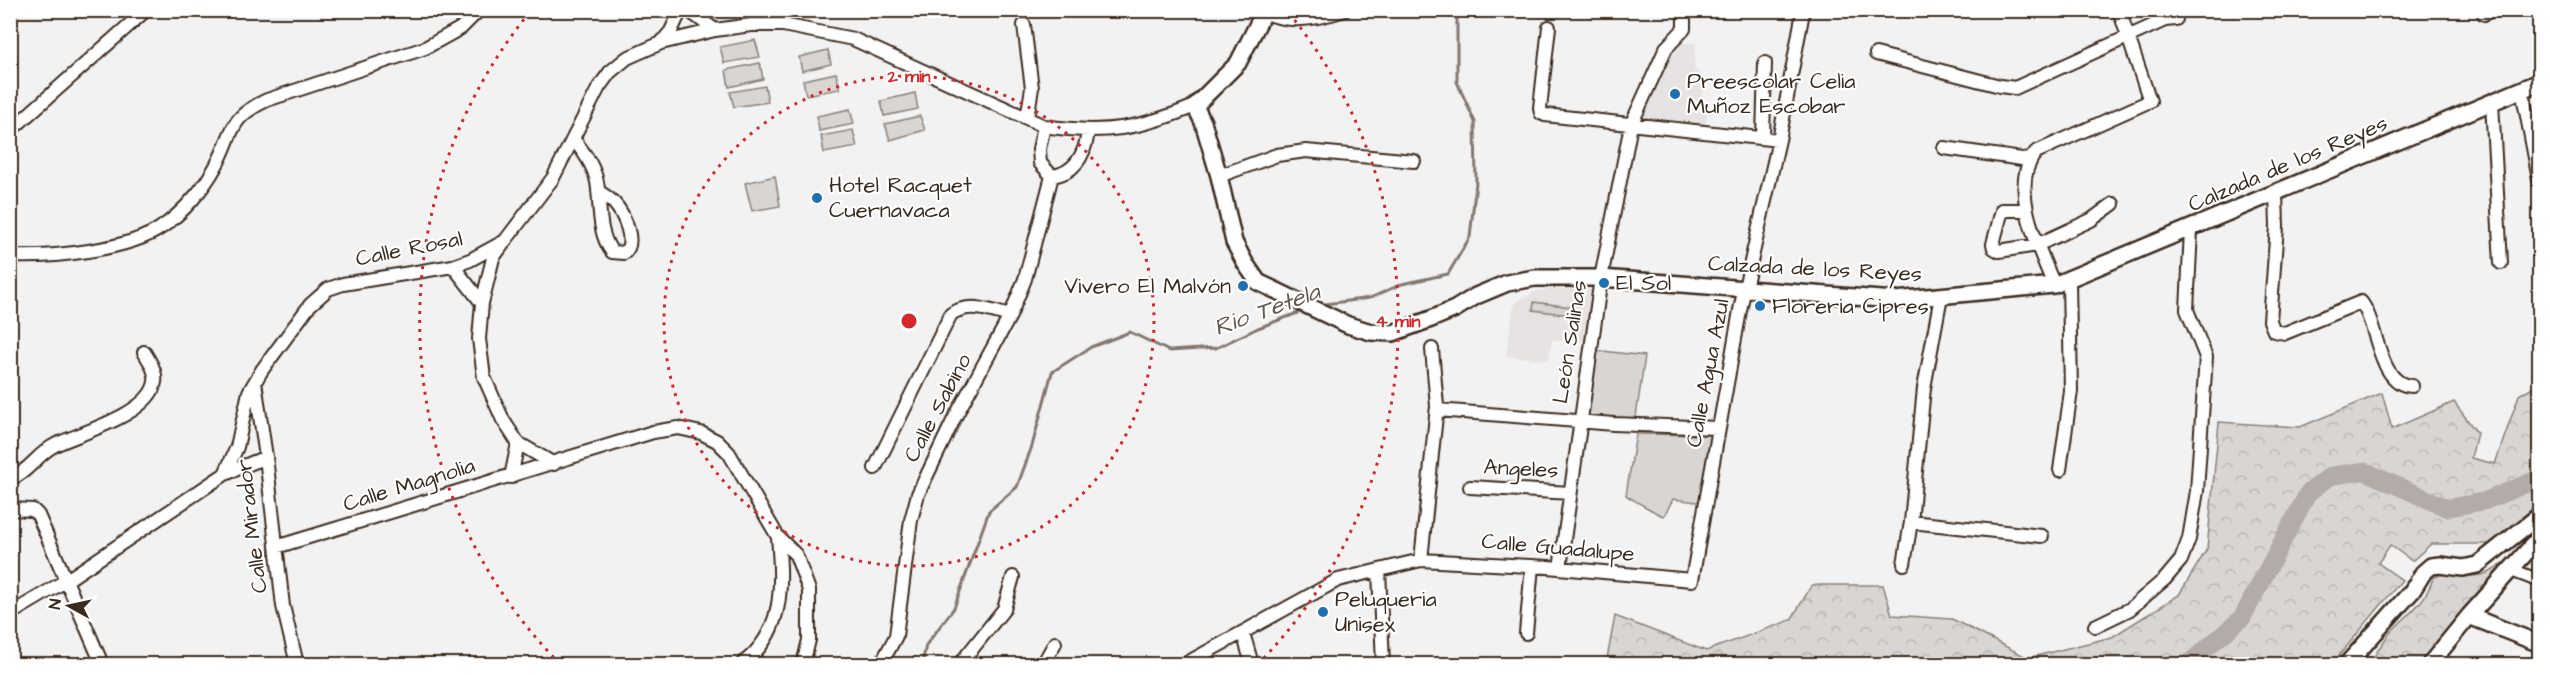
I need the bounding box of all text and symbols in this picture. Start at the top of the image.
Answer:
text: 2 min [886,64,931,89]
place label: Preescolar Celia Muñoz Escobar [1687,66,1855,122]
marker: Preescolar Celia Muñoz Escobar [1668,87,1682,101]
street label: Calzada de los Reyes [2183,108,2393,221]
place label: Hotel Racquet Cuernavaca [829,170,972,226]
marker: Hotel Racquet Cuernavaca [810,191,824,205]
street label: Calle Rosal [353,223,465,275]
street label: Calzada de los Reyes [1707,248,1923,291]
place label: El Sol [1616,268,1671,299]
place label: Vivero El Malvón [1064,271,1231,302]
water label: Rio Tetela [1209,275,1326,345]
marker: El Sol [1597,276,1611,290]
street label: León Salinas [1545,278,1595,406]
marker: Vivero El Malvón [1236,279,1250,293]
place label: Floreria Cipres [1772,291,1929,322]
street label: Calle Agua Azul [1678,296,1739,450]
marker: Floreria Cipres [1753,299,1767,313]
text: 4 min [1375,309,1421,334]
centre of rings [899,311,919,331]
street label: Calle Sabino [896,348,980,468]
street label: Calle Magnolia [339,450,479,521]
street label: Angeles [1483,452,1559,487]
street label: Calle Mirador [228,457,276,595]
street label: Calle Guadalupe [1480,526,1636,570]
north arrow [39,576,99,636]
place label: Peluqueria Unisex [1335,584,1437,640]
text: N [44,598,67,611]
marker: Peluqueria Unisex [1316,605,1330,619]

